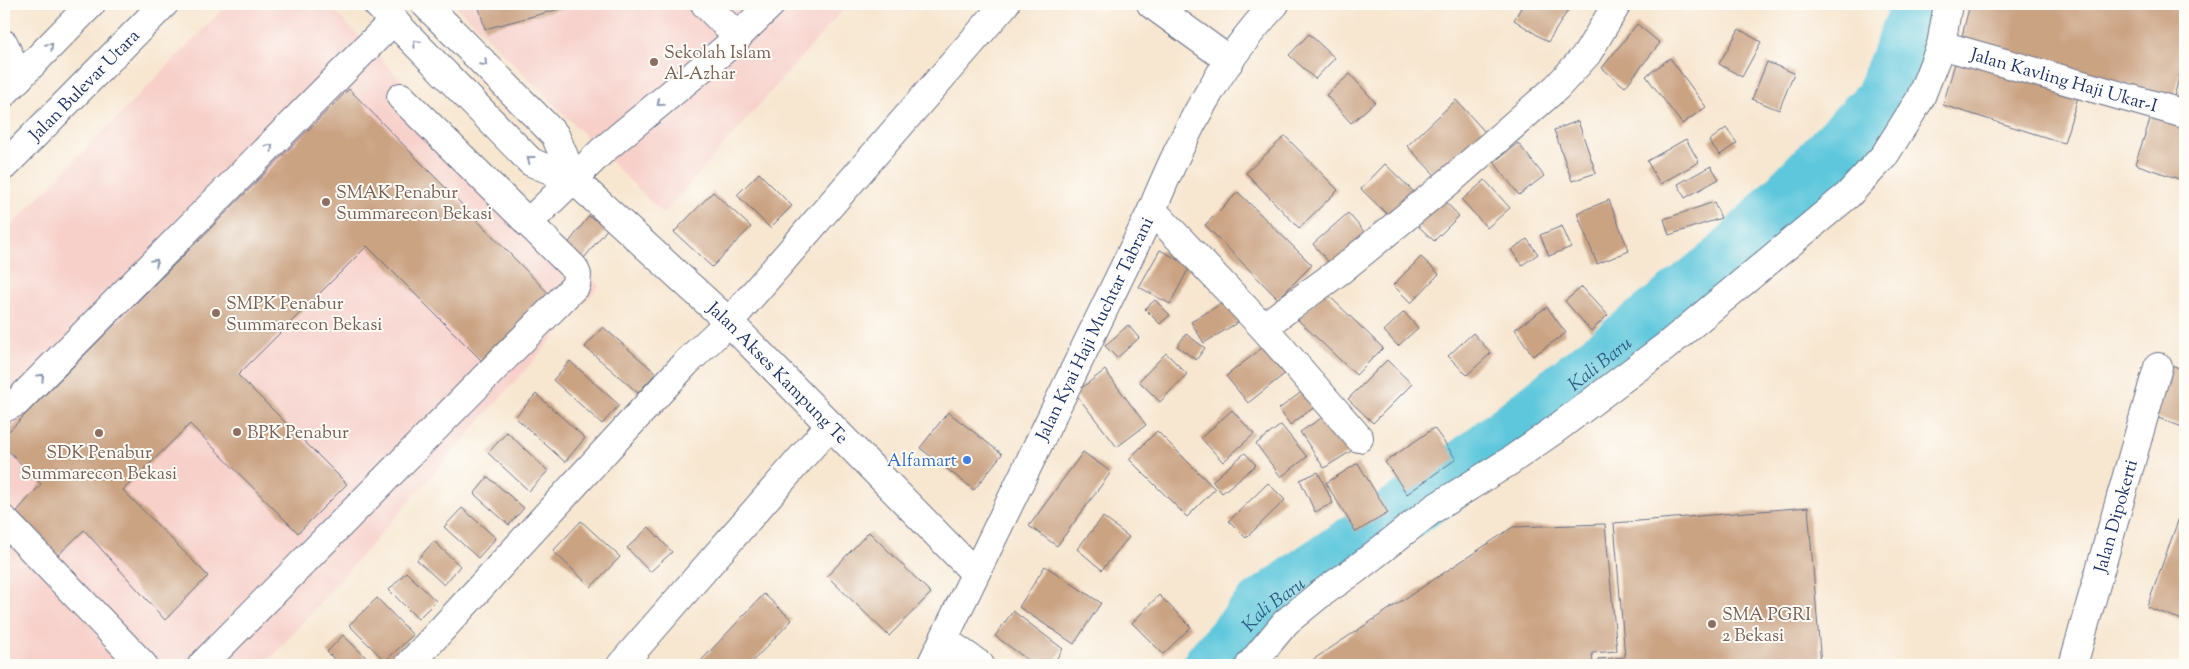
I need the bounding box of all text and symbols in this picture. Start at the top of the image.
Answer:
street label: Jalan Bulevar Utara [24,24,147,149]
one-way arrow [413,40,422,49]
place label: Sekolah Islam Al-Azhar [664,41,771,88]
one-way arrow [44,42,53,51]
street label: Jalan Kavling Haji Ukar-I [1966,43,2160,121]
marker: Sekolah Islam Al-Azhar [648,56,660,68]
one-way arrow [478,57,487,66]
one-way arrow [657,97,666,105]
one-way arrow [264,143,273,152]
one-way arrow [526,156,536,165]
place label: SMAK Penabur Summarecon Bekasi [336,181,492,228]
marker: SMAK Penabur Summarecon Bekasi [320,196,332,208]
street label: Jalan Kyai Haji Muchtar Tabrani [1030,213,1162,447]
one-way arrow [149,259,158,268]
place label: SMPK Penabur Summarecon Bekasi [226,292,382,339]
street label: Jalan Akses Kampung Te [700,296,853,451]
marker: SMPK Penabur Summarecon Bekasi [210,307,222,319]
water label: Kali Baru [1563,331,1639,399]
one-way arrow [35,374,44,383]
place label: BPK Penabur [247,421,349,447]
marker: BPK Penabur [231,426,243,438]
marker: SDK Penabur Summarecon Bekasi [93,427,105,439]
place label: SDK Penabur Summarecon Bekasi [21,441,177,488]
place label: Alfamart [887,449,957,475]
marker: Alfamart [961,454,973,466]
street label: Jalan Dipokerti [2089,457,2146,577]
water label: Kali Baru [1236,572,1312,639]
place label: SMA PGRI 2 Bekasi [1722,603,1811,650]
marker: SMA PGRI 2 Bekasi [1706,618,1718,630]

